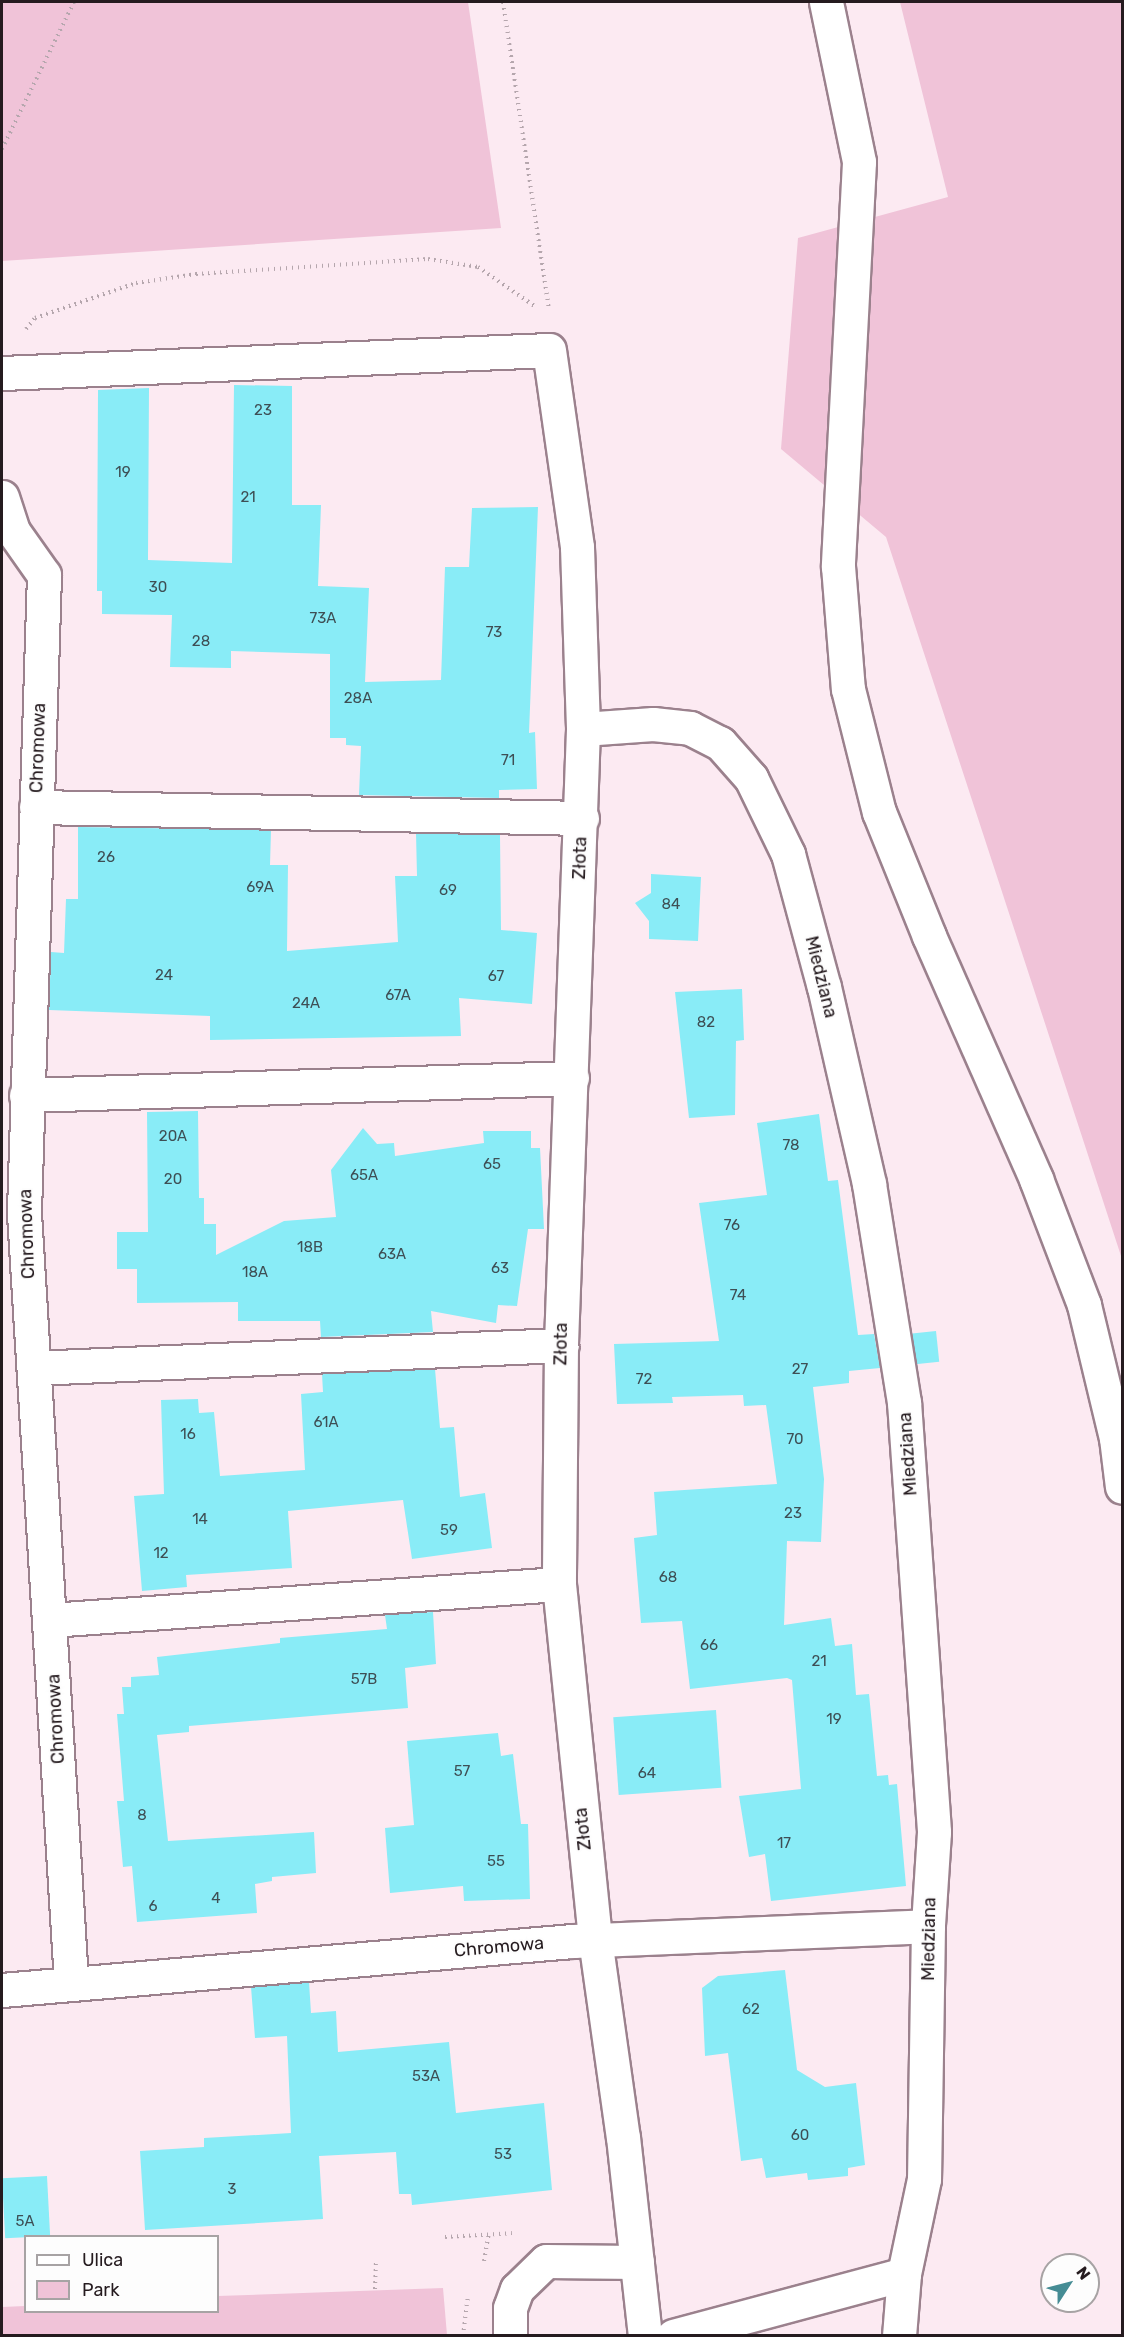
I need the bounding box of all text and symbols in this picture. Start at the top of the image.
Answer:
house number: 23 [254,402,272,420]
house number: 19 [115,464,131,482]
house number: 21 [240,489,256,507]
house number: 30 [149,579,167,597]
house number: 73A [310,610,336,628]
house number: 73 [486,624,502,642]
house number: 28 [192,633,210,651]
house number: 28A [344,690,372,708]
street label: Chromowa [26,703,50,793]
house number: 71 [501,752,515,770]
street label: Złota [568,836,592,880]
house number: 26 [97,849,115,867]
house number: 69A [246,879,274,897]
house number: 69 [439,882,457,900]
house number: 84 [662,896,680,914]
street label: Miedziana [800,934,842,1020]
house number: 24 [155,967,173,985]
house number: 67 [488,968,504,986]
house number: 67A [385,987,411,1005]
house number: 24A [292,995,320,1013]
house number: 82 [697,1014,715,1032]
house number: 20A [159,1128,187,1146]
house number: 78 [782,1137,800,1155]
house number: 65 [483,1156,501,1174]
house number: 65A [350,1167,378,1185]
house number: 20 [164,1171,182,1189]
street label: Chromowa [15,1189,39,1279]
house number: 76 [724,1217,740,1235]
house number: 18B [297,1239,323,1257]
house number: 63A [378,1246,406,1264]
house number: 63 [491,1260,509,1278]
house number: 18A [242,1264,268,1282]
house number: 74 [730,1287,746,1305]
street label: Złota [550,1322,572,1366]
house number: 27 [792,1361,808,1379]
house number: 72 [636,1371,652,1389]
street label: Miedziana [894,1411,922,1497]
house number: 61A [313,1414,339,1432]
house number: 16 [180,1426,196,1444]
house number: 70 [786,1431,804,1449]
house number: 23 [784,1505,802,1523]
house number: 14 [192,1511,208,1529]
house number: 59 [440,1522,458,1540]
house number: 12 [153,1545,169,1563]
house number: 68 [659,1569,677,1587]
house number: 66 [700,1637,718,1655]
house number: 21 [811,1653,827,1671]
house number: 57B [351,1671,377,1689]
street label: Chromowa [43,1673,69,1765]
house number: 19 [826,1711,842,1729]
house number: 57 [454,1763,470,1781]
house number: 64 [638,1765,656,1783]
street label: Złota [570,1806,596,1852]
house number: 8 [137,1807,147,1825]
house number: 17 [777,1835,791,1853]
house number: 55 [487,1853,505,1871]
house number: 4 [211,1890,221,1908]
street label: Miedziana [917,1897,941,1981]
house number: 6 [148,1898,158,1916]
street label: Chromowa [453,1932,545,1962]
house number: 62 [742,2001,760,2019]
house number: 53A [412,2068,440,2086]
house number: 60 [791,2127,809,2145]
house number: 53 [494,2146,512,2164]
house number: 3 [227,2181,237,2199]
house number: 5A [16,2213,34,2231]
legend [24,2235,219,2313]
text: Ulica [82,2249,123,2271]
north arrow [1040,2253,1100,2313]
text: N [1072,2263,1094,2284]
text: Park [82,2279,119,2301]

